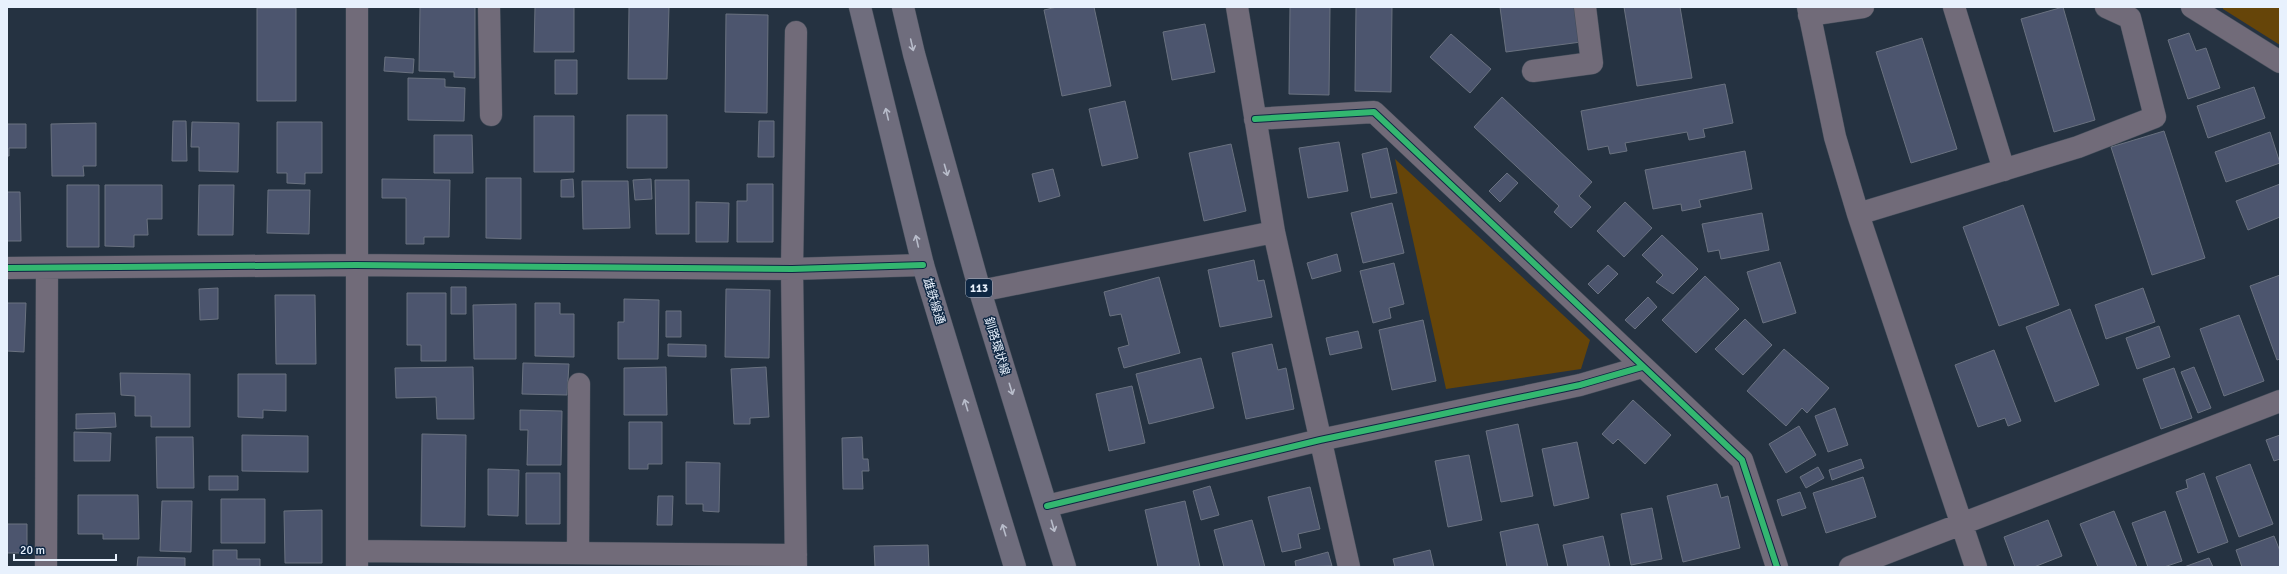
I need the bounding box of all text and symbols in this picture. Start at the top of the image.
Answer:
one-way arrow [908,38,916,51]
one-way arrow [882,108,890,121]
one-way arrow [943,164,950,177]
one-way arrow [912,234,920,247]
street label: 雄鉄線通 [919,276,948,326]
road number: 113 [966,279,992,297]
street label: 釧路環状線 [981,315,1012,377]
one-way arrow [1008,382,1015,395]
one-way arrow [962,399,969,412]
one-way arrow [1050,520,1057,533]
one-way arrow [1000,523,1007,536]
scale bar [14,536,116,562]
text: 20 m [20,543,45,558]

